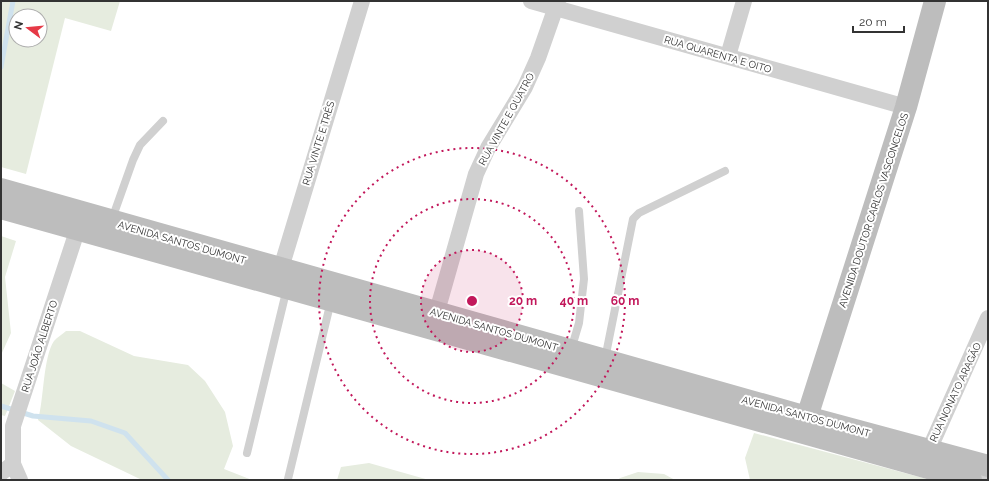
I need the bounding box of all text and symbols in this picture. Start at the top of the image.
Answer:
north arrow [8,8,48,48]
scale bar [853,8,904,34]
text: 20 m [859,15,887,29]
text: N [11,20,26,31]
street label: RUA QUARENTA E OITO [663,34,773,75]
street label: RUA VINTE E QUATRO [476,71,537,167]
street label: RUA VINTE E TRÊS [300,100,336,186]
street label: AVENIDA DOUTOR CARLOS VASCONCELOS [837,111,910,309]
street label: AVENIDA SANTOS DUMONT [117,219,247,266]
centre of rings [465,294,479,308]
text: 20 m [509,294,537,308]
text: 40 m [560,294,588,308]
text: 60 m [611,294,639,308]
street label: RUA JOÃO ALBERTO [19,298,60,394]
street label: AVENIDA SANTOS DUMONT [429,306,559,353]
street label: RUA NONATO ARAGÃO [928,340,984,444]
street label: AVENIDA SANTOS DUMONT [741,394,871,439]

